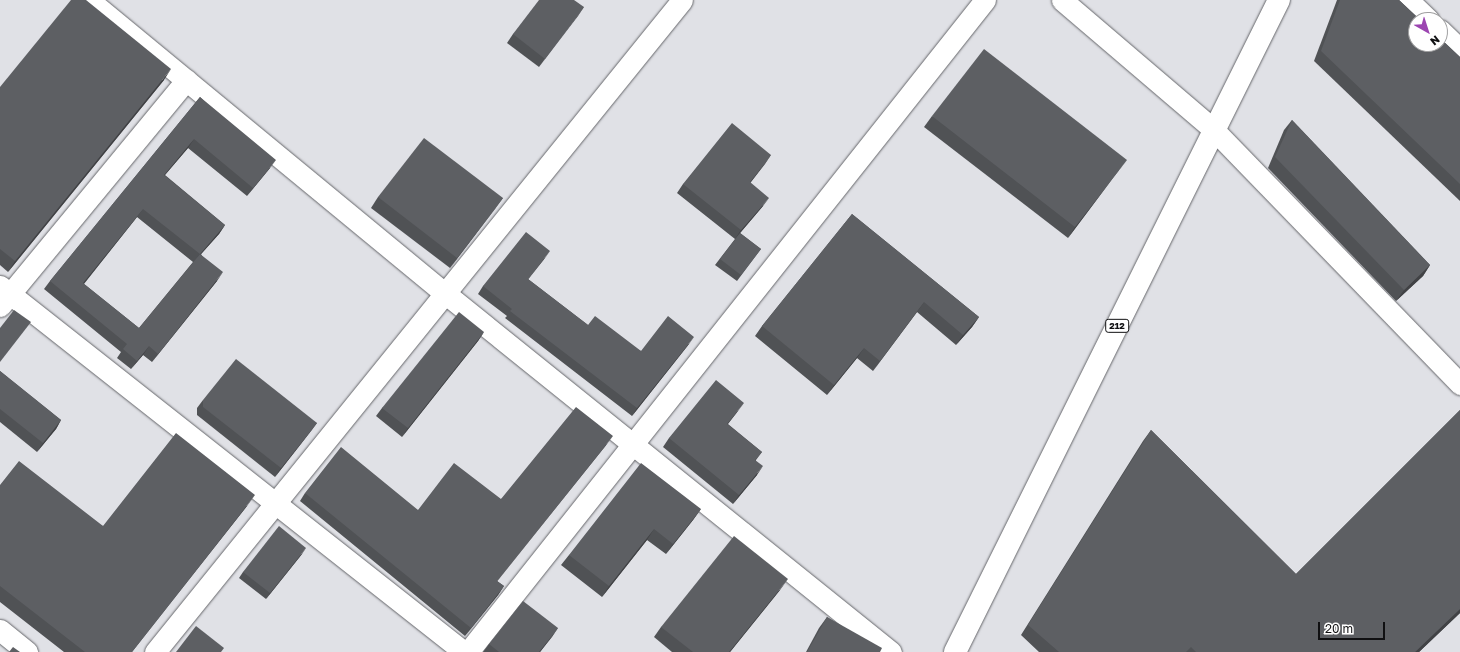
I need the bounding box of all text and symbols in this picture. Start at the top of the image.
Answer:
north arrow [1408,12,1448,52]
text: N [1428,33,1443,49]
road number: 212 [1105,319,1129,333]
scale bar [1320,614,1387,640]
text: 20 m [1325,621,1353,636]

